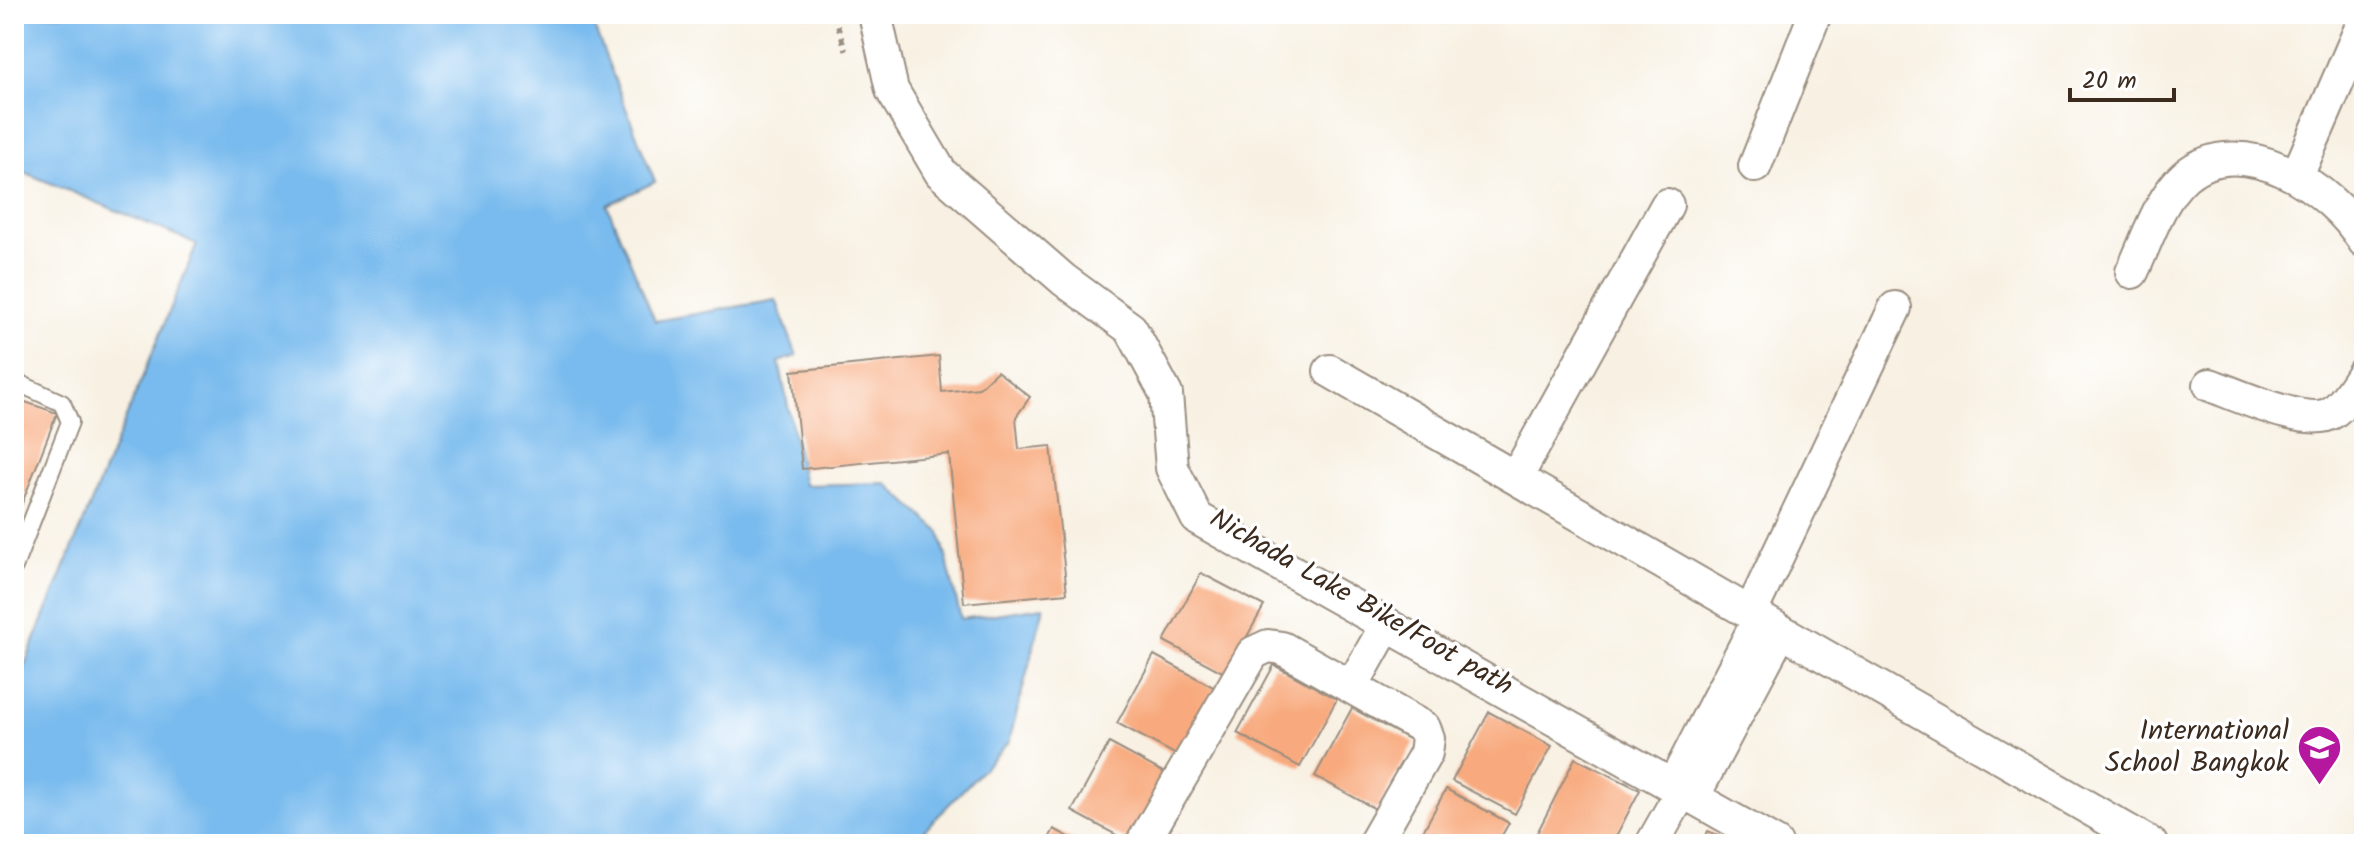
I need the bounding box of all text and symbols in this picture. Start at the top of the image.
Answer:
scale bar [2070,52,2174,102]
text: 20 m [2082,62,2137,101]
street label: Nichada Lake Bike/Foot path [1201,497,1521,709]
place label: International School Bangkok [2105,709,2290,786]
school or university icon: International School Bangkok [2296,723,2344,786]

